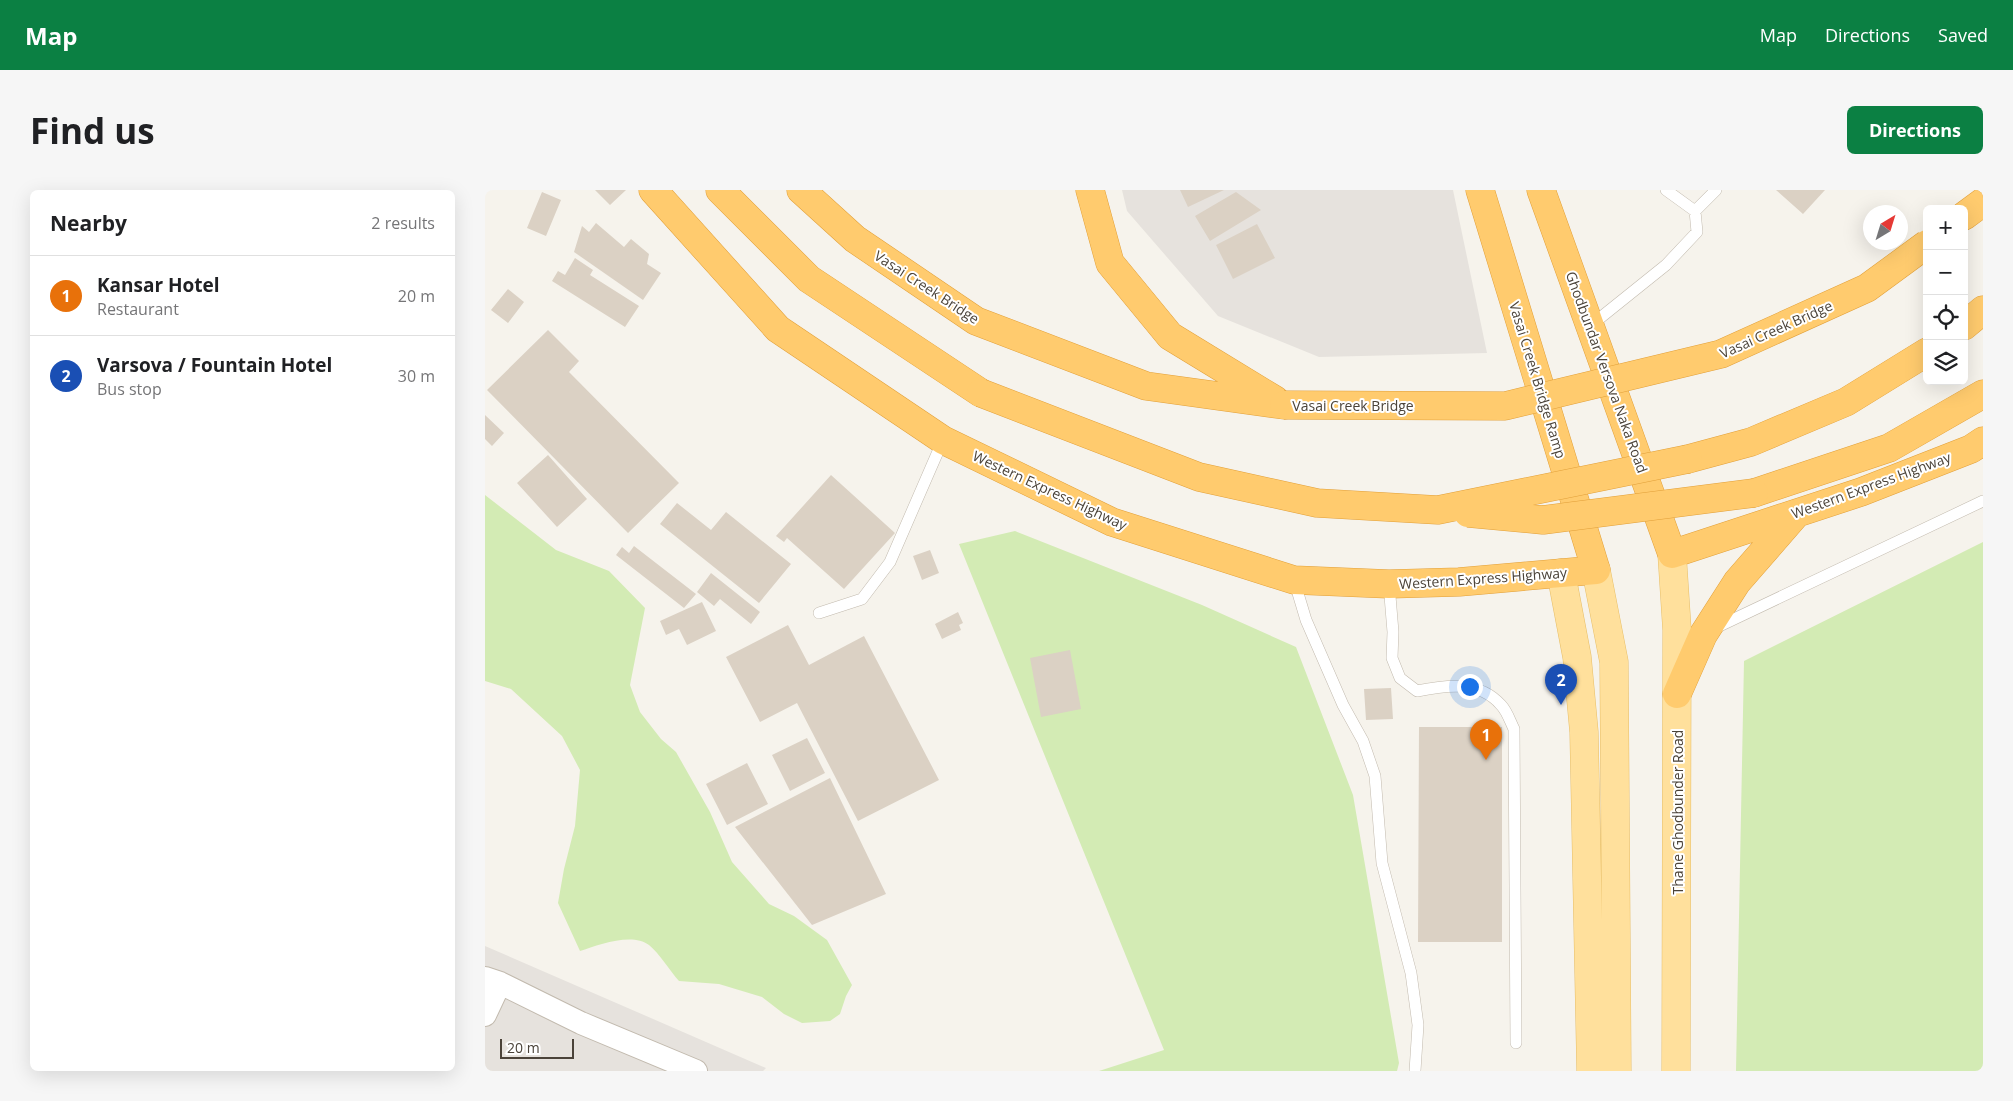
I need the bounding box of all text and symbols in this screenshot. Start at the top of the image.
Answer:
text: Map [25,19,77,52]
text: Map [1760,23,1797,47]
text: Directions [1825,23,1910,47]
text: Saved [1938,23,1988,47]
button: Directions [1847,106,1983,154]
text: Find us [30,107,155,154]
north arrow [1863,205,1908,250]
map controls [1923,205,1968,385]
button: + [1923,205,1968,250]
text: Nearby [50,209,127,237]
text: 2 results [371,212,435,234]
street label: Vasai Creek Bridge [871,246,983,328]
button: − [1923,250,1968,295]
street label: Ghodbundar Versova Naka Road [1562,269,1652,475]
text: Kansar Hotel [97,272,220,298]
text: 1 [61,285,71,307]
text: 20 m [398,285,435,307]
button: locate [1923,295,1968,340]
street label: Vasai Creek Bridge [1717,296,1835,362]
text: Restaurant [97,298,179,320]
street label: Vasai Creek Bridge Ramp [1505,299,1571,461]
button: layers [1923,340,1968,385]
text: Varsova / Fountain Hotel [97,352,332,378]
text: 2 [61,365,71,387]
text: 30 m [398,365,435,387]
text: Bus stop [97,378,162,400]
street label: Vasai Creek Bridge [1292,396,1414,415]
street label: Western Express Highway [970,446,1131,535]
street label: Western Express Highway [1789,447,1954,523]
street label: Western Express Highway [1398,563,1569,593]
pin: 2 [1545,664,1577,705]
your location [1457,674,1483,700]
pin: 1 [1470,719,1502,760]
street label: Thane Ghodbunder Road [1668,730,1687,894]
scale bar [500,1036,574,1059]
text: 20 m [507,1038,540,1057]

